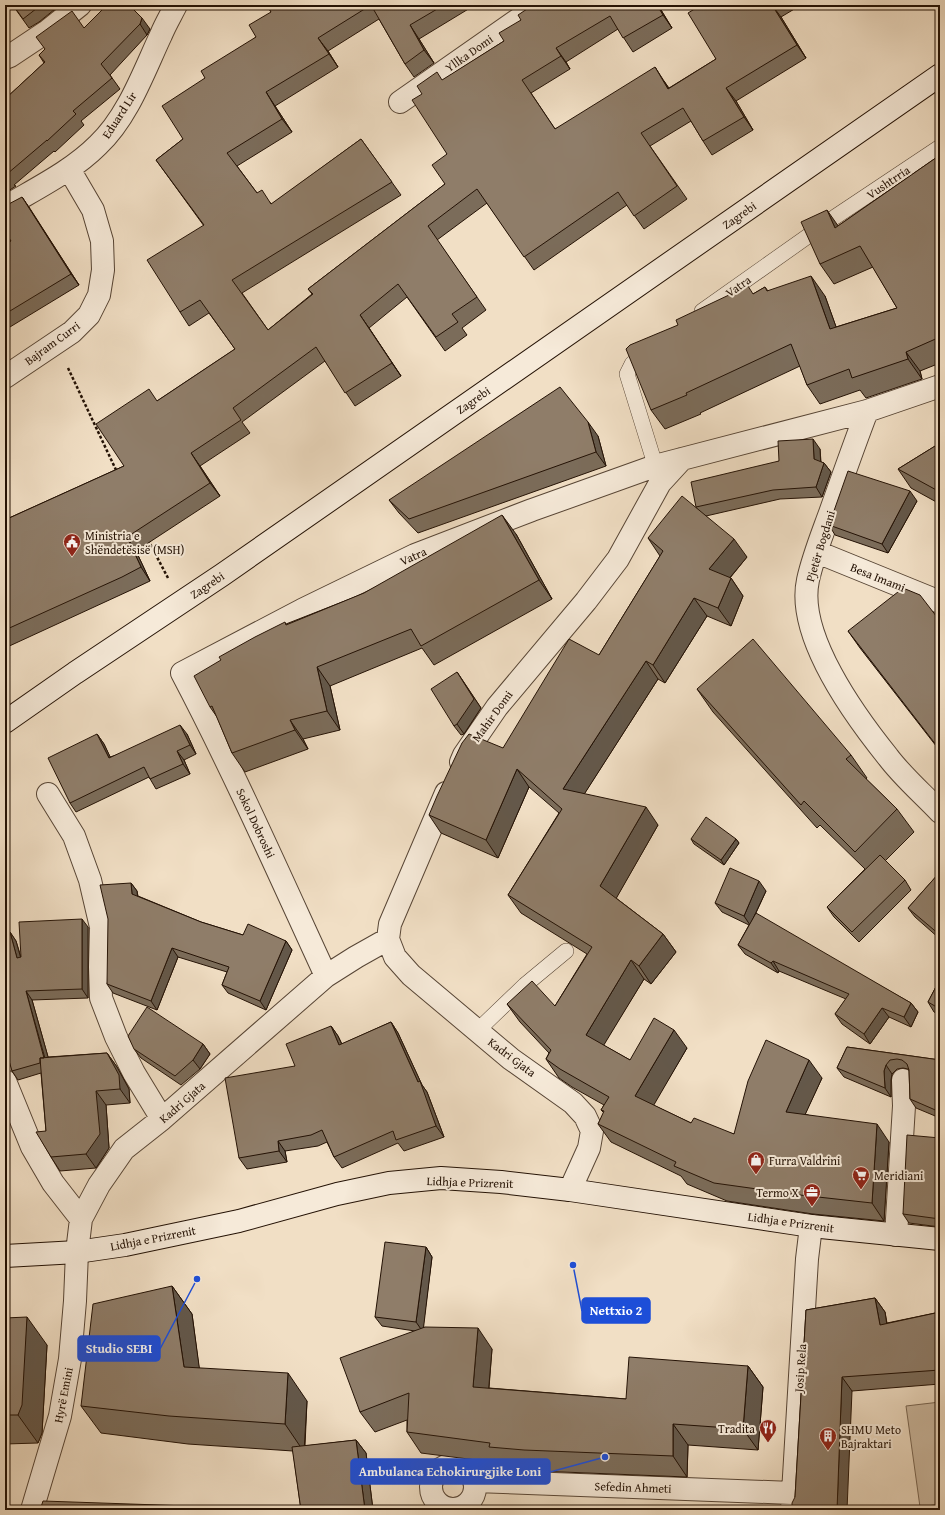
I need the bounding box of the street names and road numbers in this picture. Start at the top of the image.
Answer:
street label: Yllka Domi [442,30,497,76]
street label: Eduard Lir [98,88,140,142]
street label: Vushtrria [863,161,913,203]
street label: Zagrebi [719,197,760,233]
street label: Vatra [722,271,754,301]
street label: Bajram Curri [21,317,84,369]
street label: Zagrebi [453,382,494,418]
street label: Pjetër Bogdani [801,508,839,584]
street label: Vatra [397,542,429,569]
street label: Besa Imami [848,558,909,596]
street label: Zagrebi [187,567,228,603]
street label: Mahir Domi [468,686,517,745]
street label: Sokol Dobroshi [232,785,280,861]
street label: Kadri Gjata [485,1033,540,1081]
street label: Kadri Gjata [155,1077,209,1127]
street label: Lidhja e Prizrenit [426,1172,514,1192]
street label: Lidhja e Prizrenit [747,1208,836,1237]
street label: Lidhja e Prizrenit [109,1221,198,1255]
street label: Josip Rela [790,1343,810,1395]
street label: Hyrë Emini [49,1365,77,1424]
street label: Sefedin Ahmeti [594,1477,672,1497]

